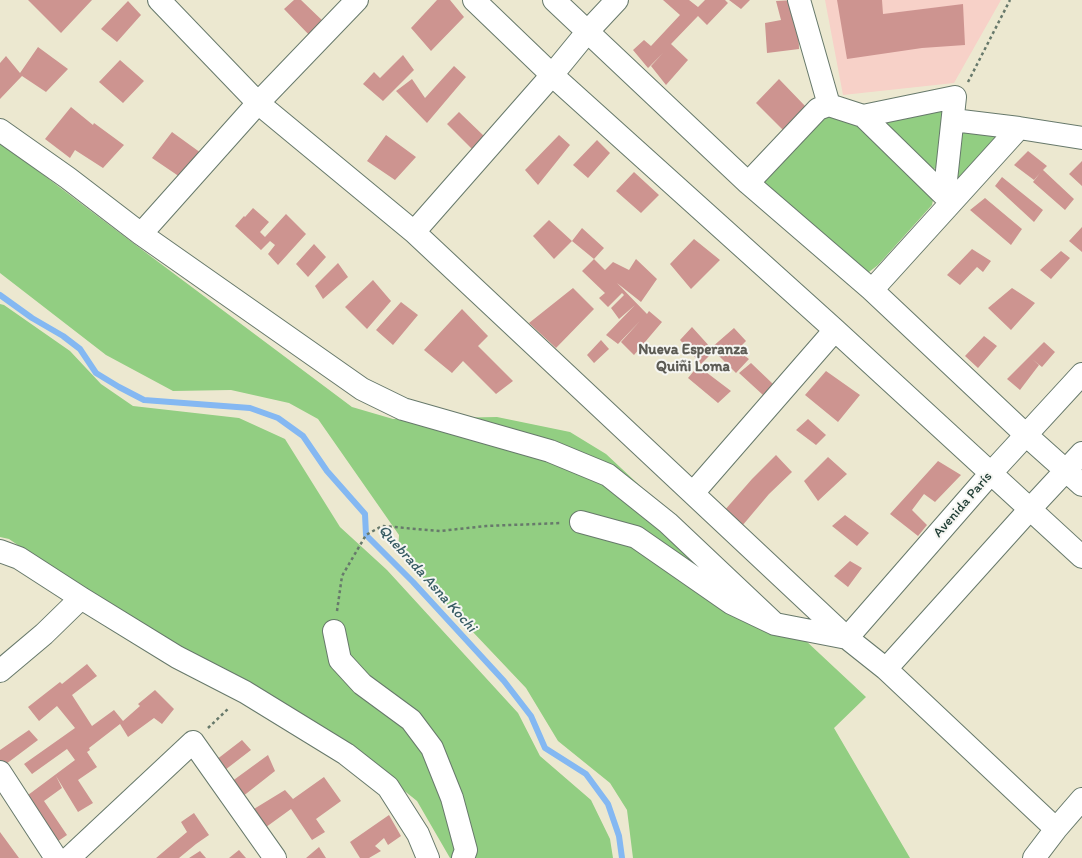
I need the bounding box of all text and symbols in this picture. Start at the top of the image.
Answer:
district label: Nueva Esperanza Quiñi Loma [638,341,748,376]
street label: Avenida París [930,469,996,541]
water label: Quebrada Asna Kochi [374,522,480,636]

